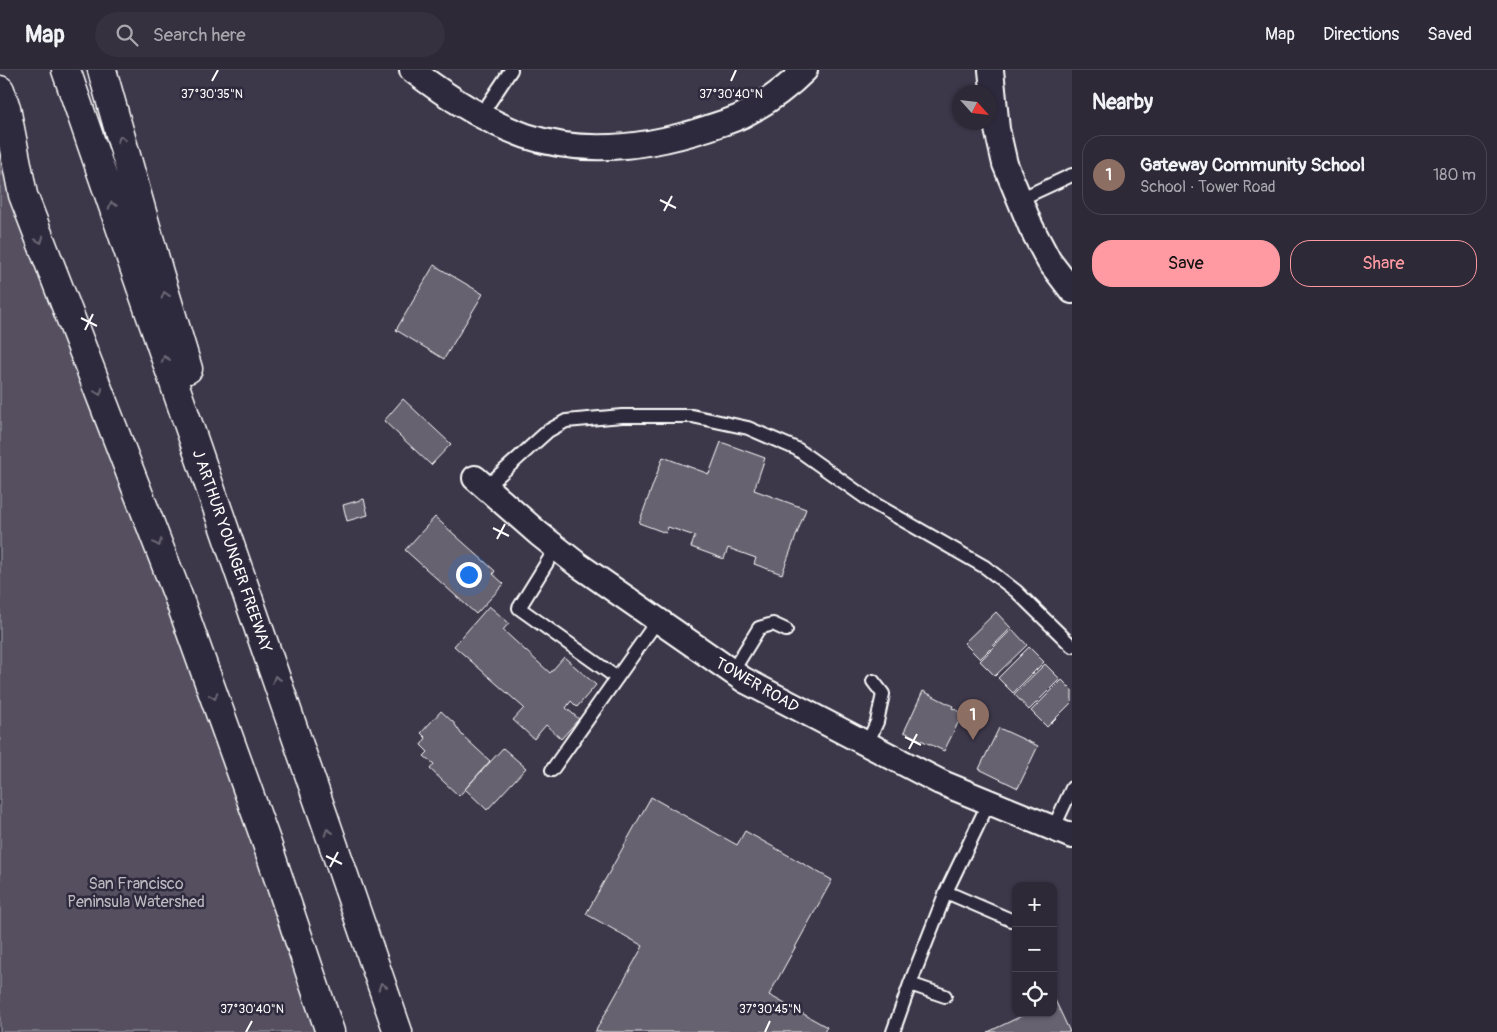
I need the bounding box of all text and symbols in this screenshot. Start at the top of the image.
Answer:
search box [95,12,445,57]
text: Map [25,20,65,49]
icon: search [113,21,141,49]
text: Search here [153,23,246,47]
text: Map [1265,23,1295,46]
text: Directions [1323,23,1399,46]
text: Saved [1427,23,1472,46]
north arrow [952,85,997,130]
text: 37°30'35"N [181,87,243,102]
text: 37°30'40"N [699,87,763,102]
text: Nearby [1092,89,1153,116]
one-way arrow [117,135,127,143]
text: Gateway Community School [1140,153,1365,177]
text: 1 [1106,165,1112,185]
text: 180 m [1433,165,1476,185]
text: School · Tower Road [1140,177,1276,197]
one-way arrow [108,201,118,210]
one-way arrow [34,236,44,244]
button: Save [1092,240,1280,287]
button: Share [1290,240,1477,287]
one-way arrow [161,291,171,300]
one-way arrow [161,355,171,363]
one-way arrow [93,387,103,396]
street label: J ARTHUR YOUNGER FREEWAY [188,447,276,655]
one-way arrow [152,539,162,547]
your location [456,562,482,588]
street label: TOWER ROAD [711,653,803,717]
one-way arrow [271,675,281,683]
one-way arrow [208,691,218,700]
pin: 1 [957,699,989,740]
one-way arrow [324,829,334,837]
park label: San Francisco Peninsula Watershed [67,874,205,912]
map controls [1012,882,1057,1017]
button: + [1012,882,1057,927]
button: − [1012,927,1057,972]
button: locate [1012,972,1057,1017]
one-way arrow [378,982,388,991]
text: 37°30'40"N [220,1002,284,1017]
text: 37°30'45"N [739,1002,801,1017]

